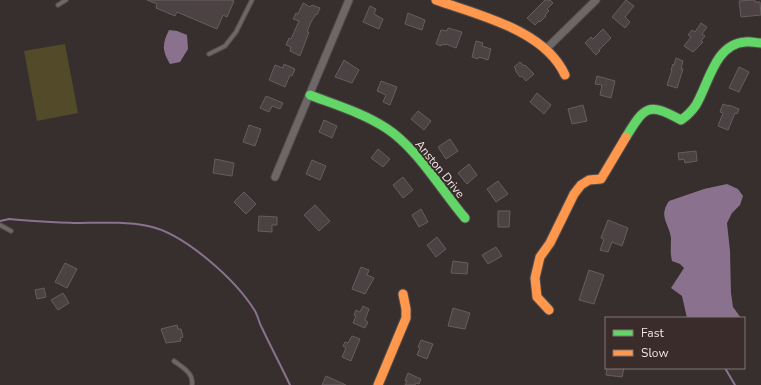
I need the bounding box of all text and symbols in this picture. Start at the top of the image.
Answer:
street label: Anston Drive [412,137,468,201]
legend [605,317,745,369]
text: Fast [641,325,664,341]
text: Slow [641,345,669,361]

